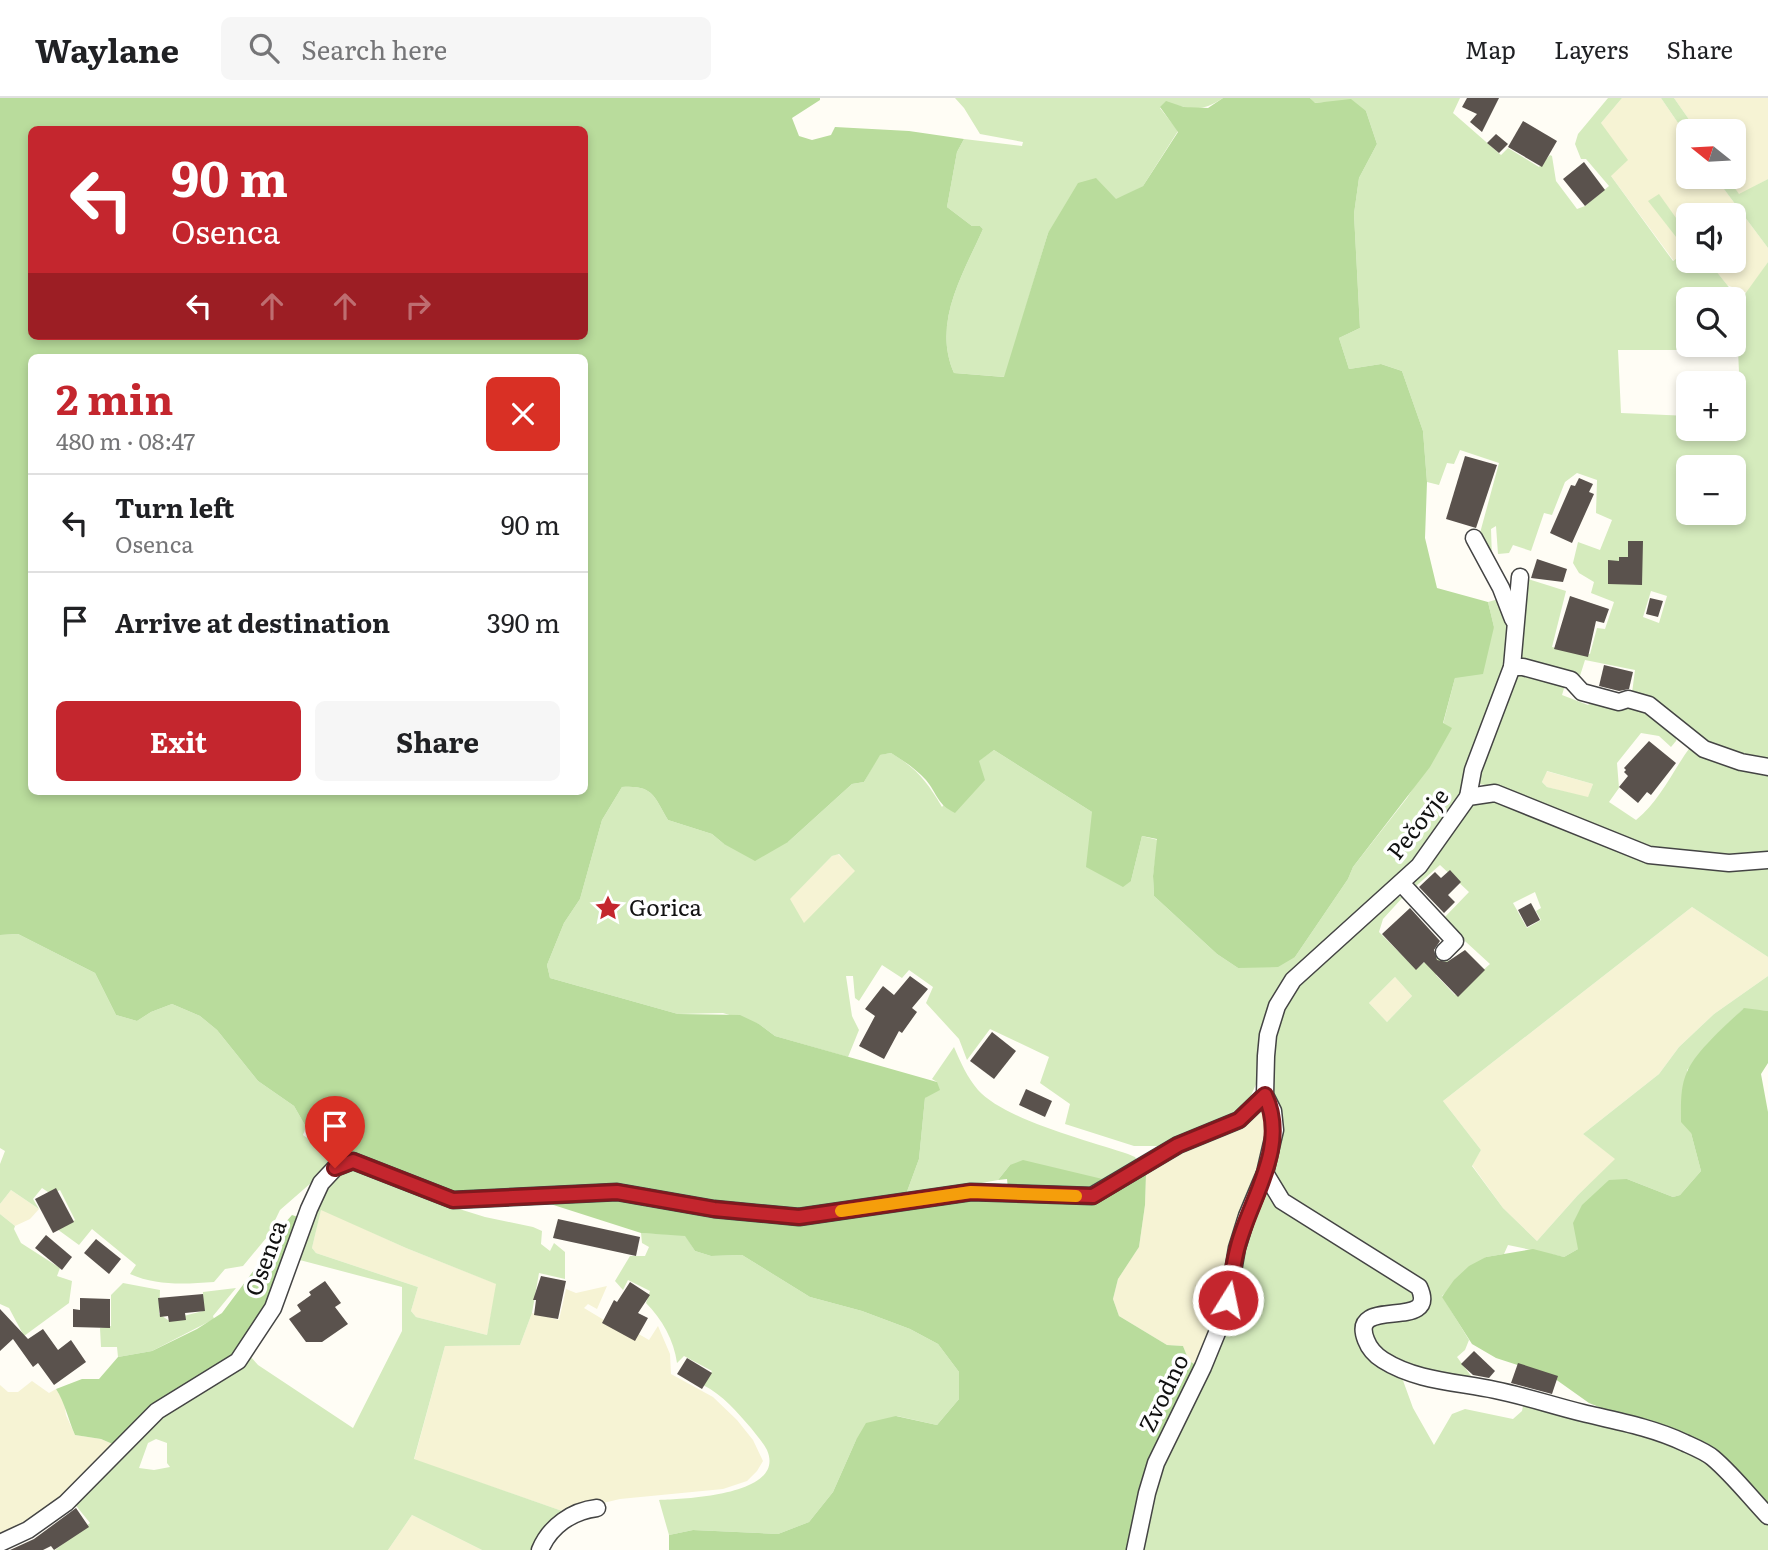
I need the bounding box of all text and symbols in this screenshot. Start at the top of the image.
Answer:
search box [221,17,711,80]
text: Waylane [35,24,179,73]
icon: search [245,29,283,67]
text: Search here [301,29,447,68]
text: Map [1465,31,1516,66]
text: Layers [1554,31,1628,66]
text: Share [1666,31,1733,66]
north arrow [1676,119,1746,189]
map controls [1676,119,1746,525]
text: 90 m [171,139,288,212]
icon: left [56,154,147,245]
button: sound [1676,203,1746,273]
text: Osenca [171,206,280,254]
icon: left [180,287,218,325]
icon: ahead [253,287,291,325]
icon: ahead [326,287,364,325]
icon: right [399,287,437,325]
button: search [1676,287,1746,357]
text: 2 min [56,366,173,428]
button: + [1676,371,1746,441]
button: close [486,377,560,451]
text: 480 m · 08:47 [56,423,195,457]
button: − [1676,455,1746,525]
text: Turn left [115,487,234,526]
icon: left [56,504,94,542]
text: 90 m [501,504,560,543]
text: Osenca [115,526,194,560]
icon: arrive [56,602,94,640]
text: Arrive at destination [115,602,390,641]
text: 390 m [487,602,560,641]
button: Exit [56,701,301,781]
button: Share [315,701,560,781]
street label: Pečovje [1377,780,1455,866]
place label: Gorica [629,889,703,923]
place icon: Gorica [593,893,623,923]
pin [305,1096,365,1168]
icon: arrive [316,1107,354,1145]
street label: Osenca [235,1214,294,1300]
position arrow [1191,1263,1265,1337]
street label: Zvodno [1129,1347,1196,1437]

